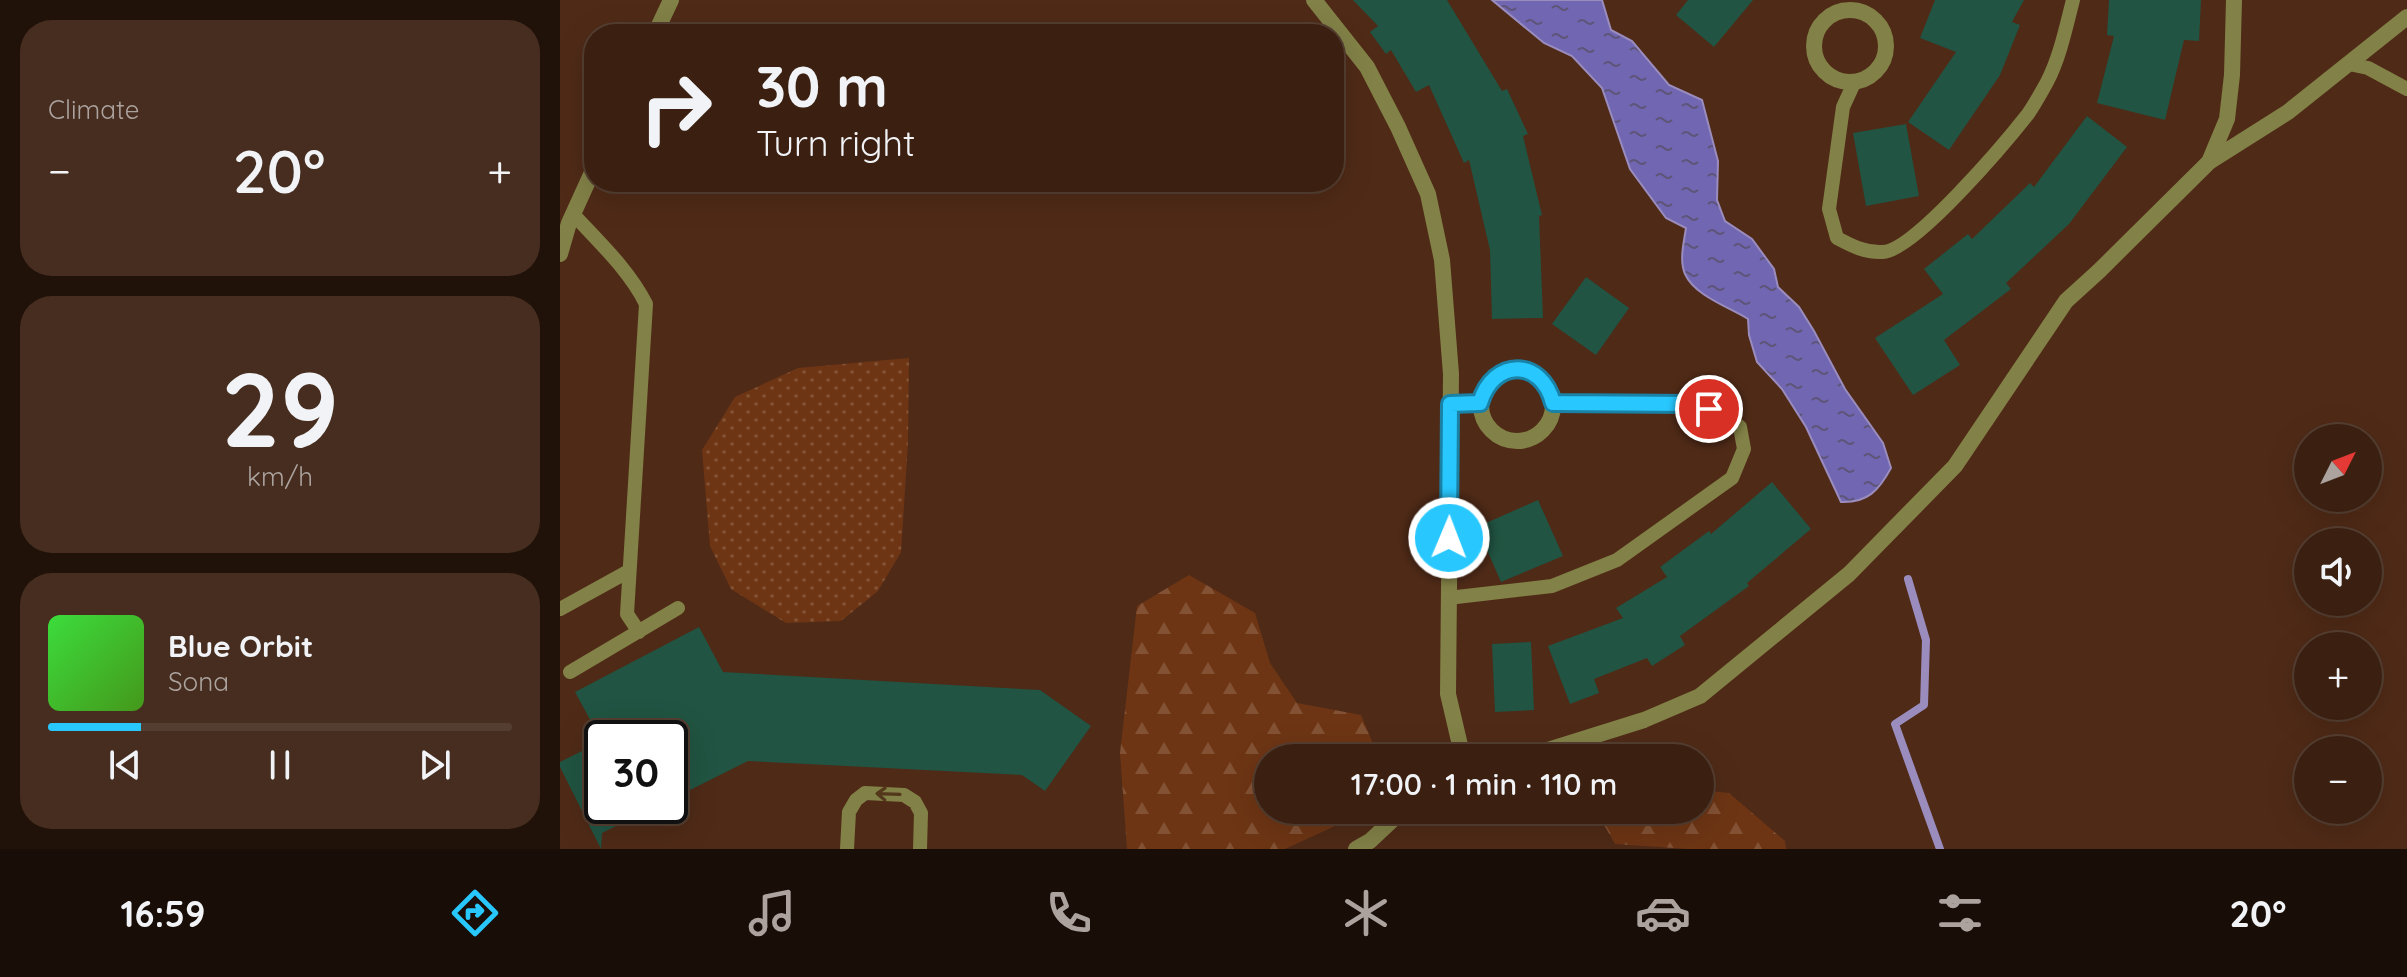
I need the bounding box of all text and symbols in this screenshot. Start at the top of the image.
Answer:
text: 30 m [756,51,888,121]
icon: right [624,56,728,160]
text: Climate [48,93,139,126]
text: Turn right [756,120,915,165]
text: 20° [233,133,325,208]
text: − [48,143,71,198]
text: + [487,143,512,198]
text: 29 [221,343,339,473]
pin [1675,375,1743,443]
icon: arrive [1687,387,1731,431]
north arrow [2294,424,2382,512]
map controls [2294,424,2382,824]
text: km/h [247,460,313,493]
position arrow [1407,496,1491,580]
button: sound [2294,528,2382,616]
text: Blue Orbit [168,627,313,665]
button: + [2294,632,2382,720]
text: Sona [168,665,229,698]
speed limit sign: 30 [584,720,688,824]
button: − [2294,736,2382,824]
icon: previous [103,743,147,787]
icon: pause [258,743,302,787]
icon: next [413,743,457,787]
text: 17:00 · 1 min · 110 m [1351,765,1617,803]
one-way arrow [875,787,902,802]
icon: directions [447,885,503,941]
icon: music [744,885,800,941]
icon: phone [1041,885,1097,941]
icon: climate [1338,885,1394,941]
icon: car [1635,885,1691,941]
icon: filters [1932,885,1988,941]
text: 16:59 [121,891,206,936]
text: 20° [2230,891,2286,936]

